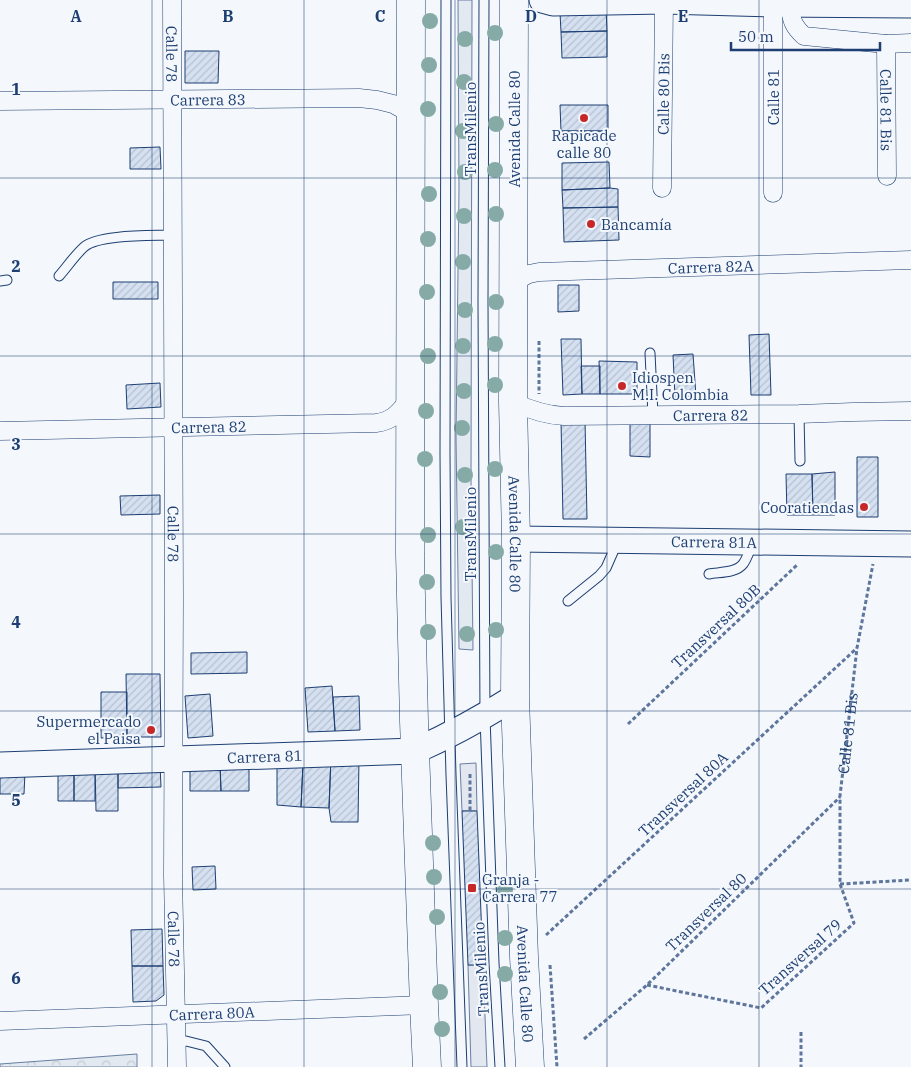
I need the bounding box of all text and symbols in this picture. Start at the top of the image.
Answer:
text: A [70,6,82,26]
text: B [222,6,234,26]
text: C [375,6,385,26]
text: D [525,6,537,26]
text: E [678,6,688,26]
scale bar [731,20,880,52]
street label: Calle 78 [163,26,182,82]
text: 50 m [738,27,774,46]
street label: Calle 80 Bis [653,53,673,135]
street label: Calle 81 [764,69,783,125]
street label: Calle 81 Bis [877,69,896,151]
street label: Avenida Calle 80 [505,70,524,188]
text: 1 [11,79,21,99]
street label: TransMilenio [461,82,480,176]
street label: Carrera 83 [170,89,246,109]
marker: Rapicade calle 80 [578,112,590,124]
place label: Rapicade calle 80 [551,126,617,162]
place label: Bancamía [601,215,672,234]
marker: Bancamía [585,218,597,230]
text: 2 [11,256,21,276]
street label: Carrera 82A [668,256,755,277]
place label: Idiospen M.I. Colombia [632,368,729,404]
marker: Idiospen M.I. Colombia [616,380,628,392]
street label: Carrera 82 [673,405,749,425]
street label: Carrera 82 [171,416,247,437]
text: 3 [11,434,21,454]
street label: Avenida Calle 80 [505,475,526,593]
street label: TransMilenio [461,487,480,581]
place label: Cooratiendas [760,498,854,517]
marker: Cooratiendas [858,501,870,513]
street label: Calle 78 [164,506,183,562]
street label: Carrera 81A [671,531,758,552]
street label: Transversal 80B [667,580,765,672]
text: 4 [11,612,21,632]
street label: Calle 81 Bis [833,691,861,775]
place label: Supermercado el Paisa [36,712,141,748]
marker: Supermercado el Paisa [145,724,157,736]
street label: Carrera 81 [227,745,303,767]
street label: Transversal 80A [634,747,732,840]
text: 5 [11,790,21,810]
street label: Transversal 80 [662,869,750,955]
place label: Granja - Carrera 77 [482,870,557,906]
marker: Granja - Carrera 77 [466,882,478,894]
street label: Calle 78 [164,911,184,967]
street label: Transversal 79 [755,915,845,999]
street label: TransMilenio [469,921,493,1017]
street label: Avenida Calle 80 [513,925,538,1043]
text: 6 [11,968,21,988]
street label: Carrera 80A [169,1002,256,1024]

